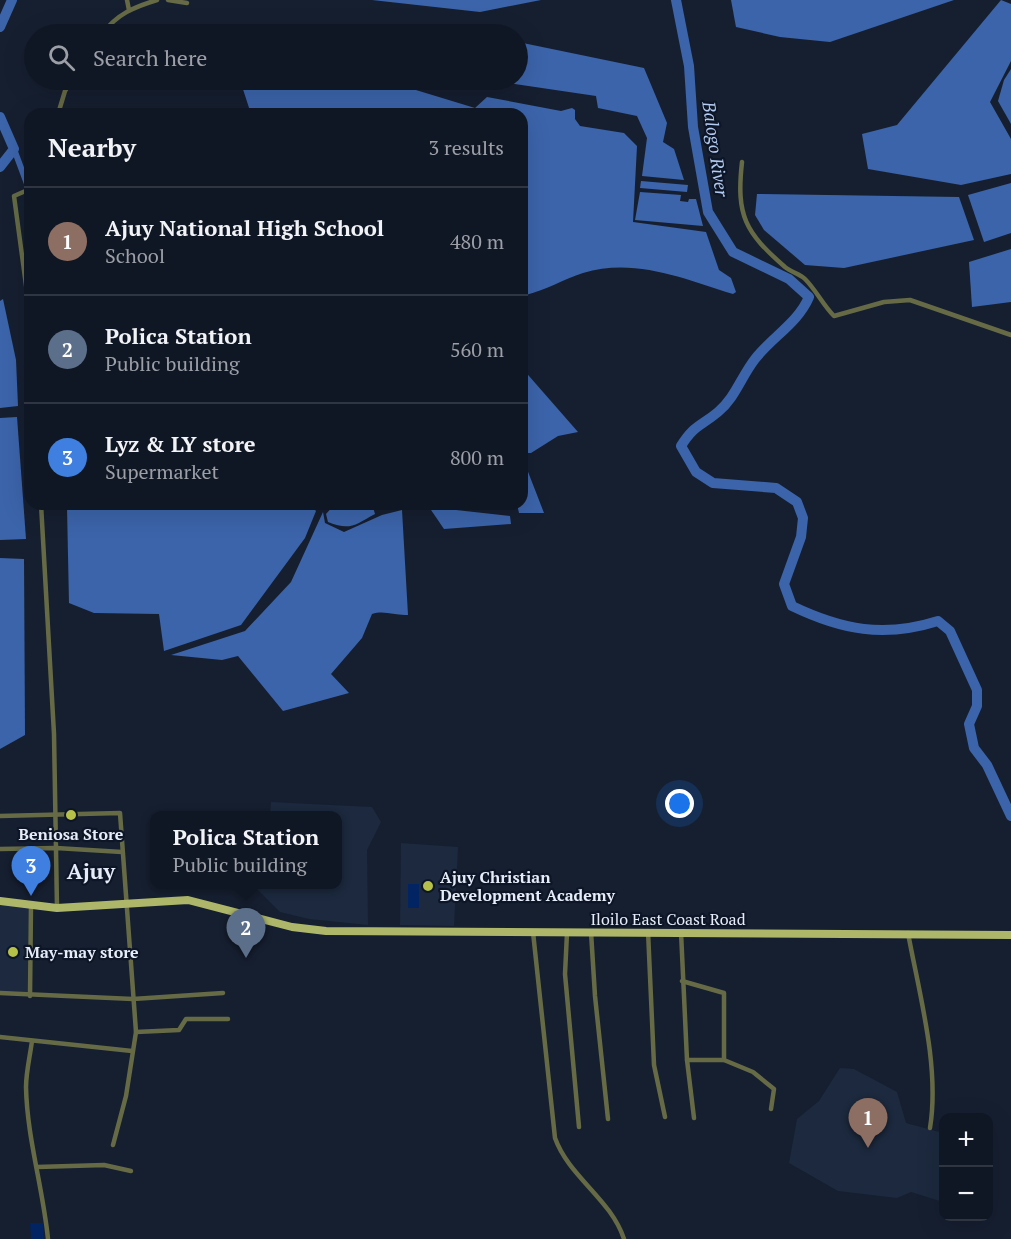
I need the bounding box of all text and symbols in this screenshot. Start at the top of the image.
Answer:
search box [24,24,528,90]
icon: search [45,41,78,74]
text: Search here [93,43,207,72]
water label: Balogo River [697,99,735,199]
text: Nearby [48,130,136,164]
text: 3 results [429,134,504,161]
text: Ajuy National High School [105,213,384,242]
text: 1 [62,228,73,255]
text: 480 m [450,228,504,255]
text: School [105,242,165,269]
text: Polica Station [105,321,252,350]
text: 2 [62,336,73,363]
text: 560 m [450,336,504,363]
text: Public building [105,350,239,377]
text: Lyz & LY store [105,429,256,458]
text: 3 [62,444,73,471]
text: 800 m [450,444,504,471]
text: Supermarket [105,458,219,485]
your location [665,789,694,818]
marker: Beniosa Store [64,808,78,822]
popup [150,811,342,889]
text: Polica Station [173,822,319,851]
place label: Beniosa Store [19,823,124,845]
pin: 3 [12,846,51,896]
text: Public building [173,851,307,878]
district label: Ajuy [67,856,116,885]
place label: Ajuy Christian Development Academy [440,866,616,906]
marker: Ajuy Christian Development Academy [421,879,435,893]
pin: 2 [226,908,266,958]
street label: Iloilo East Coast Road [590,908,746,930]
place label: May-may store [25,941,139,963]
marker: May-may store [6,945,20,959]
pin: 1 [848,1098,888,1148]
map controls [939,1113,993,1221]
button: + [939,1113,993,1167]
button: − [939,1167,993,1221]

